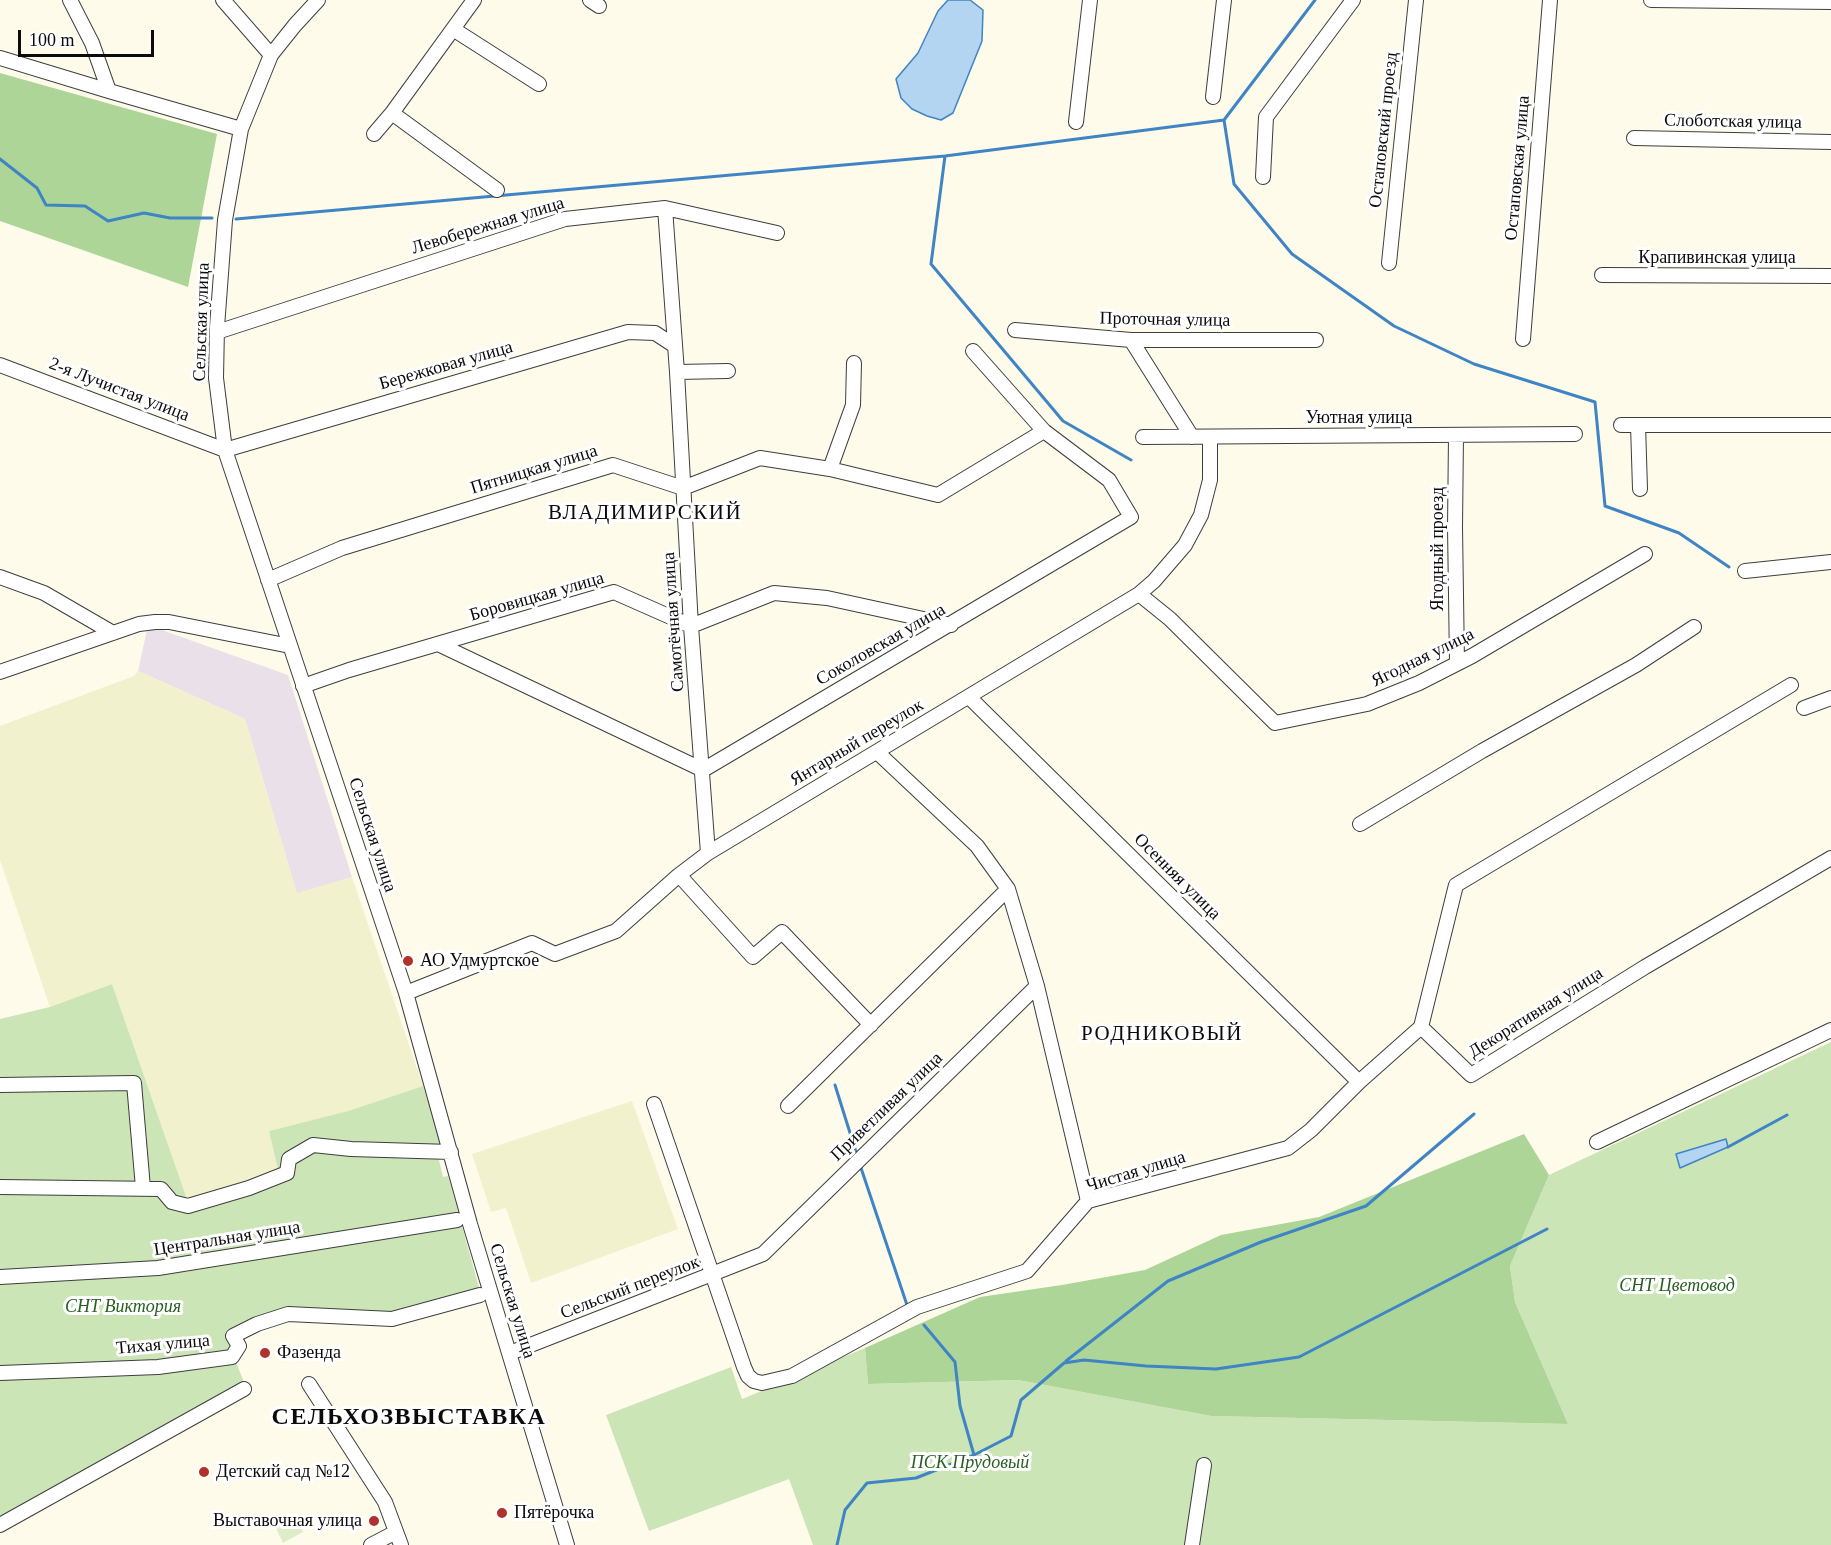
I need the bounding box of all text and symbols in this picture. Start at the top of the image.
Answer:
scale bar [21,18,158,56]
text: 100 m [29,30,75,50]
street label: Остаповский проезд [1365,51,1403,209]
street label: Остаповская улица [1501,95,1535,241]
street label: Слоботская улица [1664,110,1802,134]
street label: Левобережная улица [409,192,567,260]
street label: Крапивинская улица [1638,247,1796,269]
street label: Сельская улица [189,262,215,382]
street label: Проточная улица [1099,308,1231,332]
street label: Бережковая улица [377,337,515,395]
street label: 2-я Лучистая улица [46,353,192,427]
street label: Уютная улица [1305,407,1413,429]
street label: Пятницкая улица [468,440,600,500]
street label: Ягодный проезд [1427,487,1449,611]
district label: ВЛАДИМИРСКИЙ [548,500,742,526]
street label: Самотёчная улица [658,551,690,693]
street label: Боровицкая улица [467,567,607,627]
street label: Соколовская улица [813,599,949,691]
street label: Ягодная улица [1368,624,1478,692]
street label: Янтарный переулок [786,695,928,791]
street label: Сельская улица [343,775,401,895]
street label: Осенняя улица [1129,829,1225,925]
place label: АО Удмуртское [420,950,539,972]
marker: АО Удмуртское [401,954,415,968]
street label: Декоративная улица [1465,963,1607,1063]
district label: РОДНИКОВЫЙ [1081,1021,1243,1047]
street label: Приветливая улица [826,1048,948,1166]
street label: Чистая улица [1084,1147,1188,1197]
street label: Центральная улица [152,1217,302,1261]
street label: Сельская улица [484,1241,540,1361]
street label: Сельский переулок [558,1252,702,1324]
park label: СНТ Цветовод [1619,1275,1735,1297]
park label: СНТ Виктория [65,1296,181,1318]
street label: Тихая улица [115,1330,211,1360]
place label: Фазенда [277,1342,341,1364]
marker: Фазенда [258,1346,272,1360]
district label: СЕЛЬХОЗВЫСТАВКА [272,1404,546,1432]
park label: ПСК Прудовый [911,1452,1029,1474]
place label: Детский сад №12 [216,1461,350,1483]
marker: Детский сад №12 [197,1465,211,1479]
place label: Пятёрочка [514,1502,594,1524]
marker: Пятёрочка [495,1506,509,1520]
place label: Выставочная улица [213,1510,362,1532]
marker: Выставочная улица [367,1514,381,1528]

